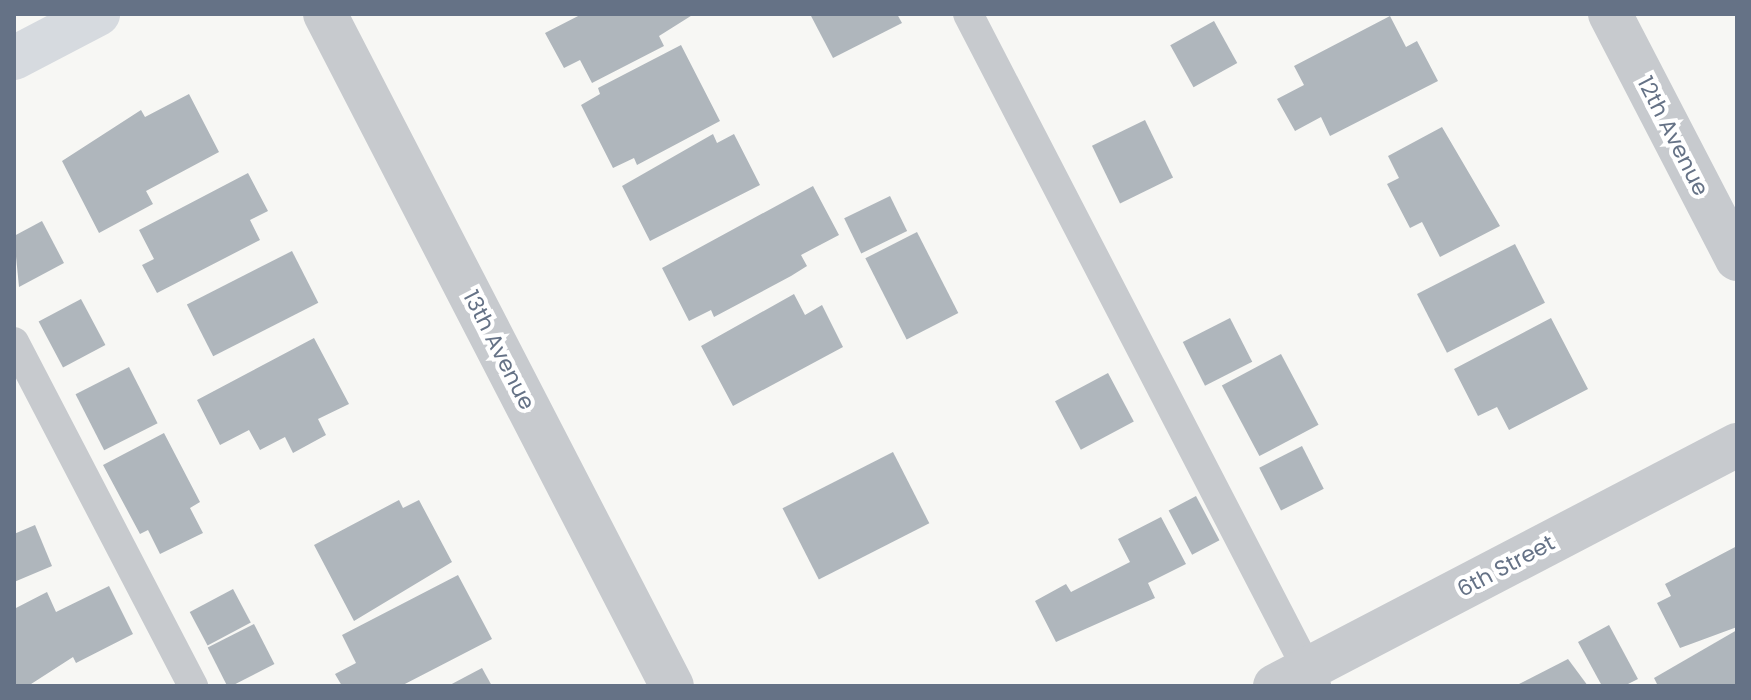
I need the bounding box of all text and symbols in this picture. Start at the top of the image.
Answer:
street label: 12th Avenue [1632,72,1714,200]
street label: 13th Avenue [458,286,540,414]
street label: 6th Street [1453,529,1559,603]

